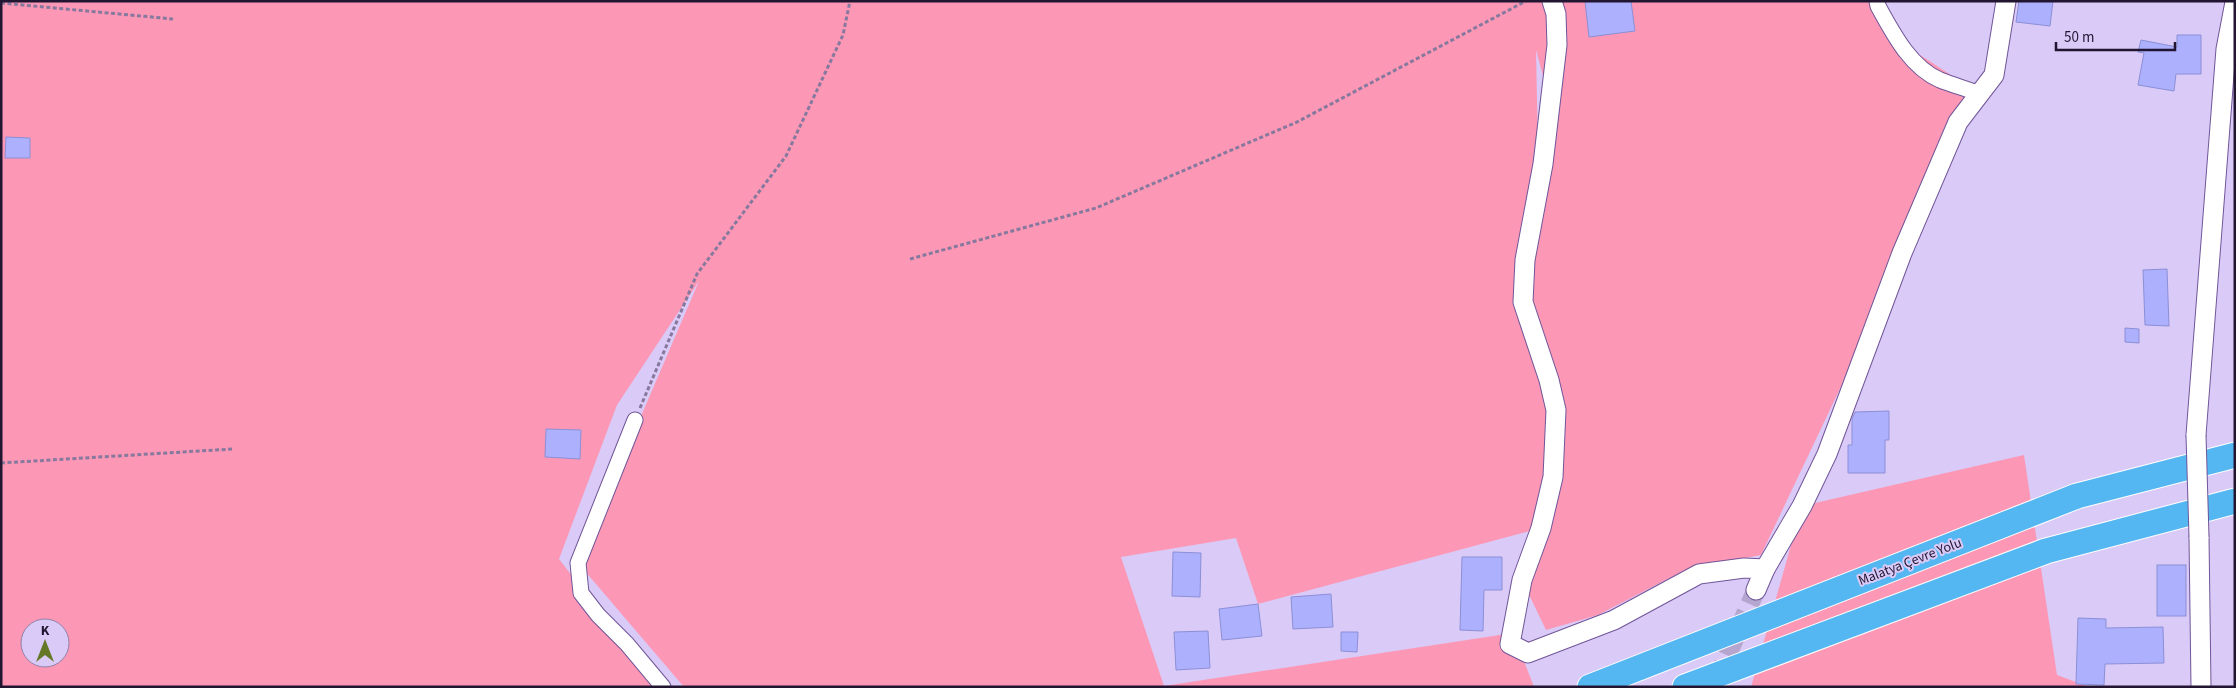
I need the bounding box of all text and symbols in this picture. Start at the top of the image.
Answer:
scale bar [2056,20,2175,52]
text: 50 m [2064,27,2094,48]
street label: Malatya Çevre Yolu [1855,533,1965,591]
north arrow [20,618,70,668]
text: K [41,621,50,641]

